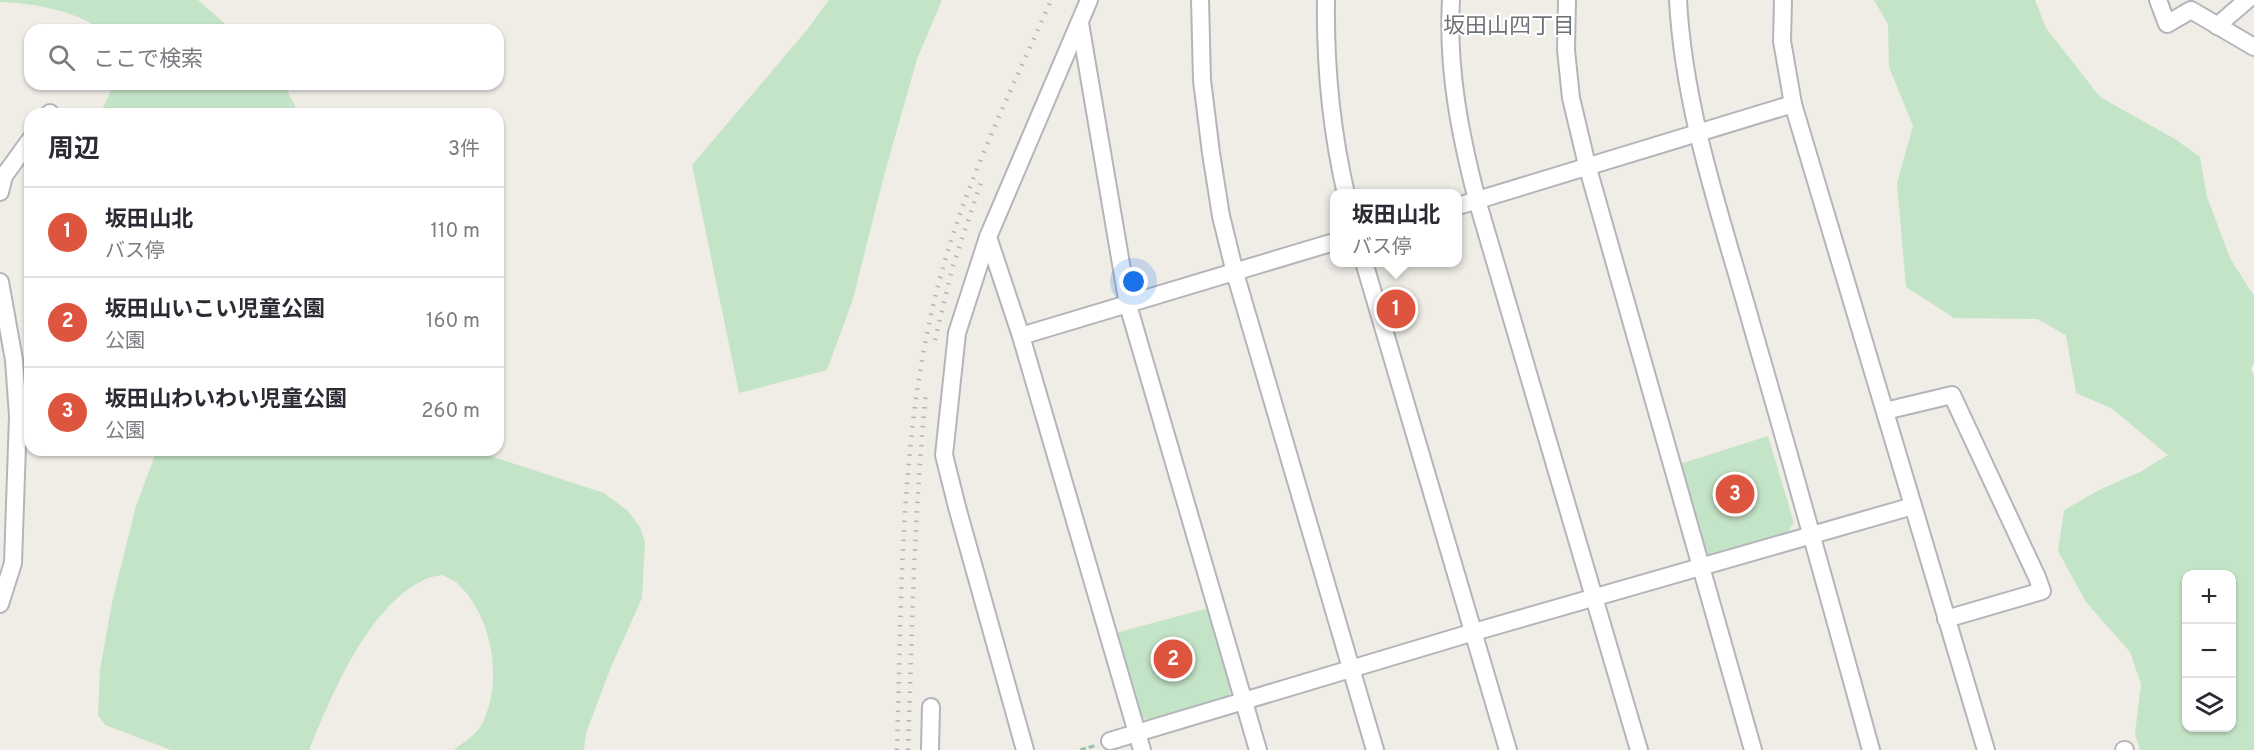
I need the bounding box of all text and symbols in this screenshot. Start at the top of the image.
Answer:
district label: 坂田山四丁目 [1443,14,1575,41]
search box [24,24,504,90]
icon: search [45,41,78,74]
text: ここで検索 [93,47,203,74]
text: 周辺 [48,134,100,167]
text: 3件 [448,137,480,163]
popup [1330,189,1462,267]
text: 坂田山北 [1352,203,1440,230]
text: 坂田山北 [105,207,193,234]
text: 1 [64,219,72,245]
text: 110 m [431,219,480,245]
text: バス停 [1352,235,1412,261]
text: バス停 [105,239,165,265]
your location [1119,267,1148,296]
pin: 1 [1376,286,1416,332]
text: 坂田山いこい児童公園 [105,297,325,324]
text: 2 [61,309,74,335]
text: 160 m [426,309,480,335]
text: 公園 [105,329,145,355]
text: 坂田山わいわい児童公園 [105,387,347,414]
text: 3 [62,399,74,425]
text: 260 m [421,399,480,425]
text: 公園 [105,419,145,445]
pin: 3 [1716,472,1754,516]
map controls [2182,570,2236,732]
button: + [2182,570,2236,624]
button: − [2182,624,2236,678]
pin: 2 [1154,636,1192,682]
button: layers [2182,678,2236,732]

